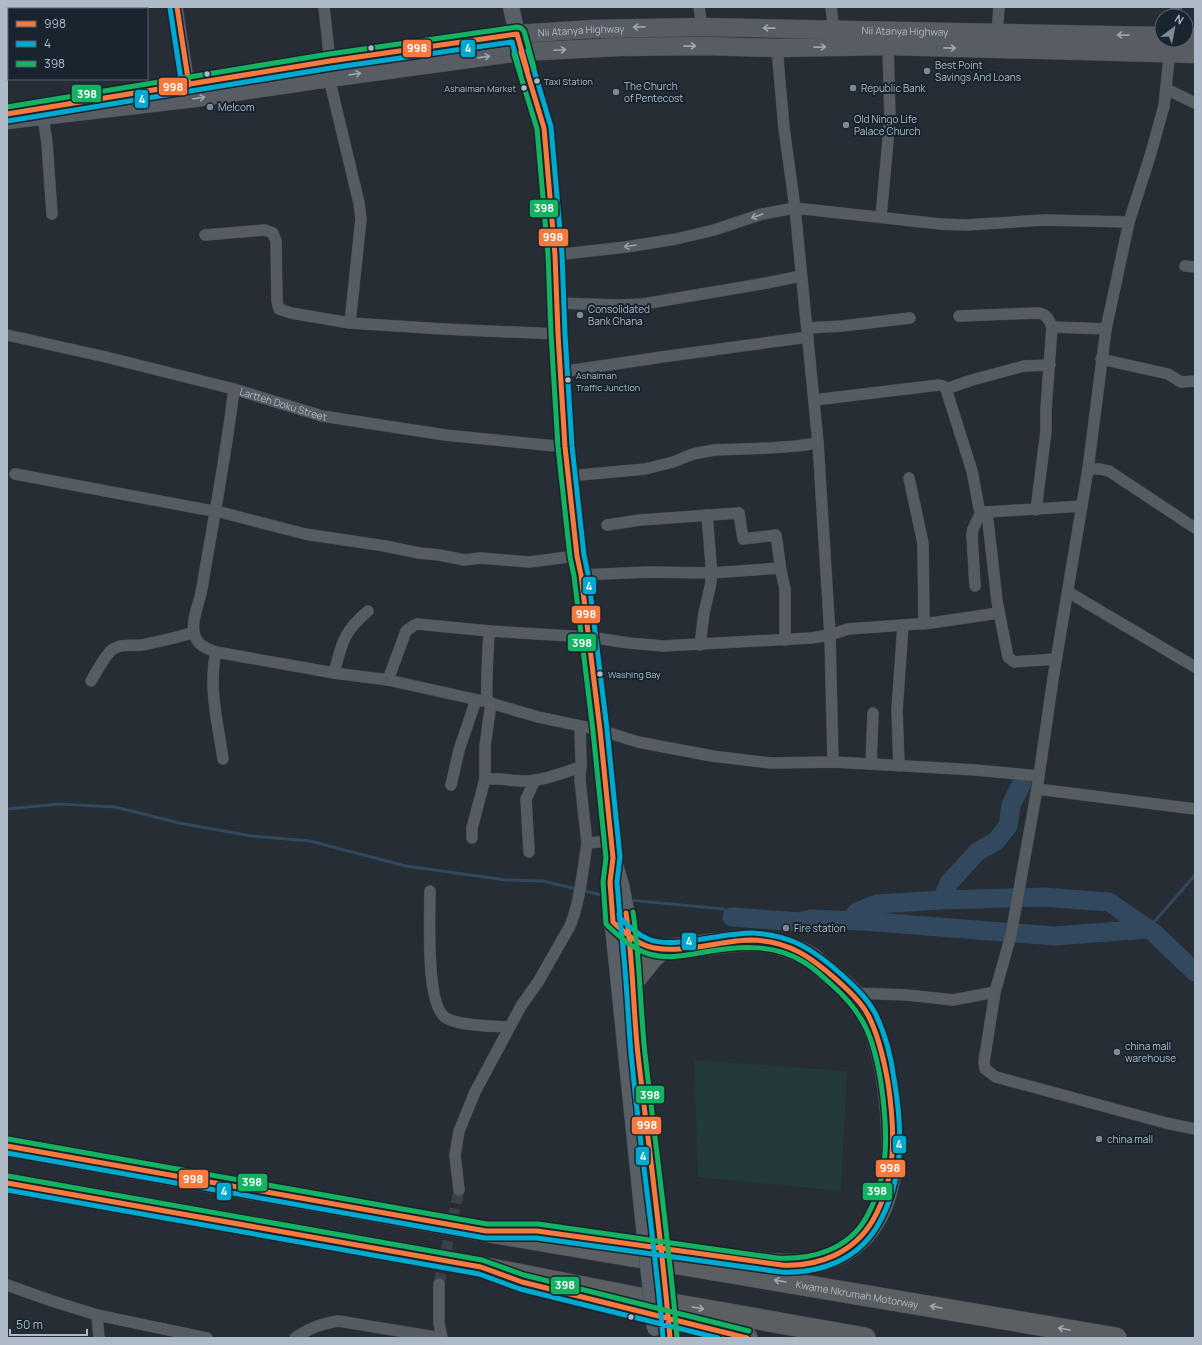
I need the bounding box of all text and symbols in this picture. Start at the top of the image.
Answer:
legend [8,8,148,80]
north arrow [1154,8,1194,48]
text: N [1172,11,1187,28]
text: 998 [44,15,66,32]
street label: Nii Atanya Highway [537,21,625,40]
street label: Nii Atanya Highway [862,23,949,39]
one-way arrow [633,24,646,31]
one-way arrow [763,25,776,32]
one-way arrow [1117,32,1130,39]
text: 4 [44,35,51,52]
line badge: 998 [402,39,432,58]
line badge: 4 [460,39,476,58]
text: 998 [407,40,427,55]
text: 4 [465,40,472,55]
unlabelled marker [366,43,376,53]
one-way arrow [683,43,696,50]
one-way arrow [813,43,826,51]
one-way arrow [943,44,956,52]
one-way arrow [553,46,566,54]
one-way arrow [477,53,490,61]
text: 398 [44,55,65,72]
place label: Best Point Savings And Loans [935,58,1021,84]
marker: Best Point Savings And Loans [922,66,932,76]
unlabelled marker [202,69,212,79]
one-way arrow [348,70,361,78]
place label: Taxi Station [544,75,593,88]
marker: Taxi Station [532,76,542,86]
line badge: 998 [158,77,188,96]
text: 998 [163,79,183,94]
place label: The Church of Pentecost [624,79,683,105]
place label: Republic Bank [861,81,927,95]
place label: Ashaiman Market [444,82,516,95]
marker: Ashaiman Market [519,83,529,93]
marker: Republic Bank [848,83,858,93]
line badge: 398 [71,84,102,103]
text: 398 [77,86,97,101]
marker: The Church of Pentecost [611,87,621,97]
line badge: 4 [134,89,149,109]
text: 4 [139,91,146,106]
one-way arrow [192,94,205,102]
place label: Melcom [218,100,254,114]
marker: Melcom [205,102,215,112]
place label: Old Ningo Life Palace Church [854,112,921,138]
marker: Old Ningo Life Palace Church [841,120,851,130]
line badge: 398 [529,199,559,218]
text: 398 [534,200,554,215]
one-way arrow [751,213,763,221]
line badge: 998 [538,228,569,247]
text: 998 [543,229,563,244]
one-way arrow [624,242,637,250]
place label: Consolidated Bank Ghana [588,302,650,328]
marker: Consolidated Bank Ghana [575,310,585,320]
place label: Ashaiman Traffic Junction [576,369,640,394]
marker: Ashaiman Traffic Junction [563,375,573,385]
street label: Lartteh Doku Street [238,384,328,424]
line badge: 4 [582,576,597,595]
text: 4 [586,578,593,593]
line badge: 998 [571,605,601,624]
text: 998 [576,606,596,621]
line badge: 398 [567,633,597,652]
text: 398 [572,635,592,650]
place label: Washing Bay [608,668,661,681]
marker: Washing Bay [595,669,605,679]
place label: Fire station [794,921,846,935]
marker: Fire station [781,923,791,933]
line badge: 4 [681,932,697,951]
text: 4 [686,933,693,948]
place label: china mall warehouse [1125,1039,1176,1065]
marker: china mall warehouse [1112,1047,1122,1057]
line badge: 398 [635,1085,665,1104]
text: 398 [640,1087,660,1102]
line badge: 998 [631,1116,662,1135]
text: 998 [637,1117,657,1132]
place label: china mall [1107,1132,1153,1146]
marker: china mall [1094,1134,1104,1144]
line badge: 4 [892,1135,907,1154]
text: 4 [896,1136,903,1151]
line badge: 4 [635,1146,650,1166]
text: 4 [640,1148,647,1163]
line badge: 998 [875,1159,906,1178]
text: 998 [880,1160,900,1175]
line badge: 998 [178,1169,209,1189]
text: 998 [183,1171,203,1186]
line badge: 398 [237,1173,268,1192]
text: 398 [242,1174,262,1189]
line badge: 4 [216,1182,232,1201]
line badge: 398 [862,1182,893,1201]
text: 4 [221,1183,228,1198]
text: 398 [867,1183,887,1198]
line badge: 398 [550,1276,580,1295]
text: 398 [555,1277,575,1292]
one-way arrow [774,1277,787,1285]
street label: Kwame Nkrumah Motorway [795,1277,920,1312]
one-way arrow [930,1303,943,1311]
one-way arrow [691,1304,704,1312]
scale bar [10,1311,87,1337]
unlabelled marker [626,1312,636,1322]
text: 50 m [16,1316,43,1333]
one-way arrow [1058,1325,1071,1333]

